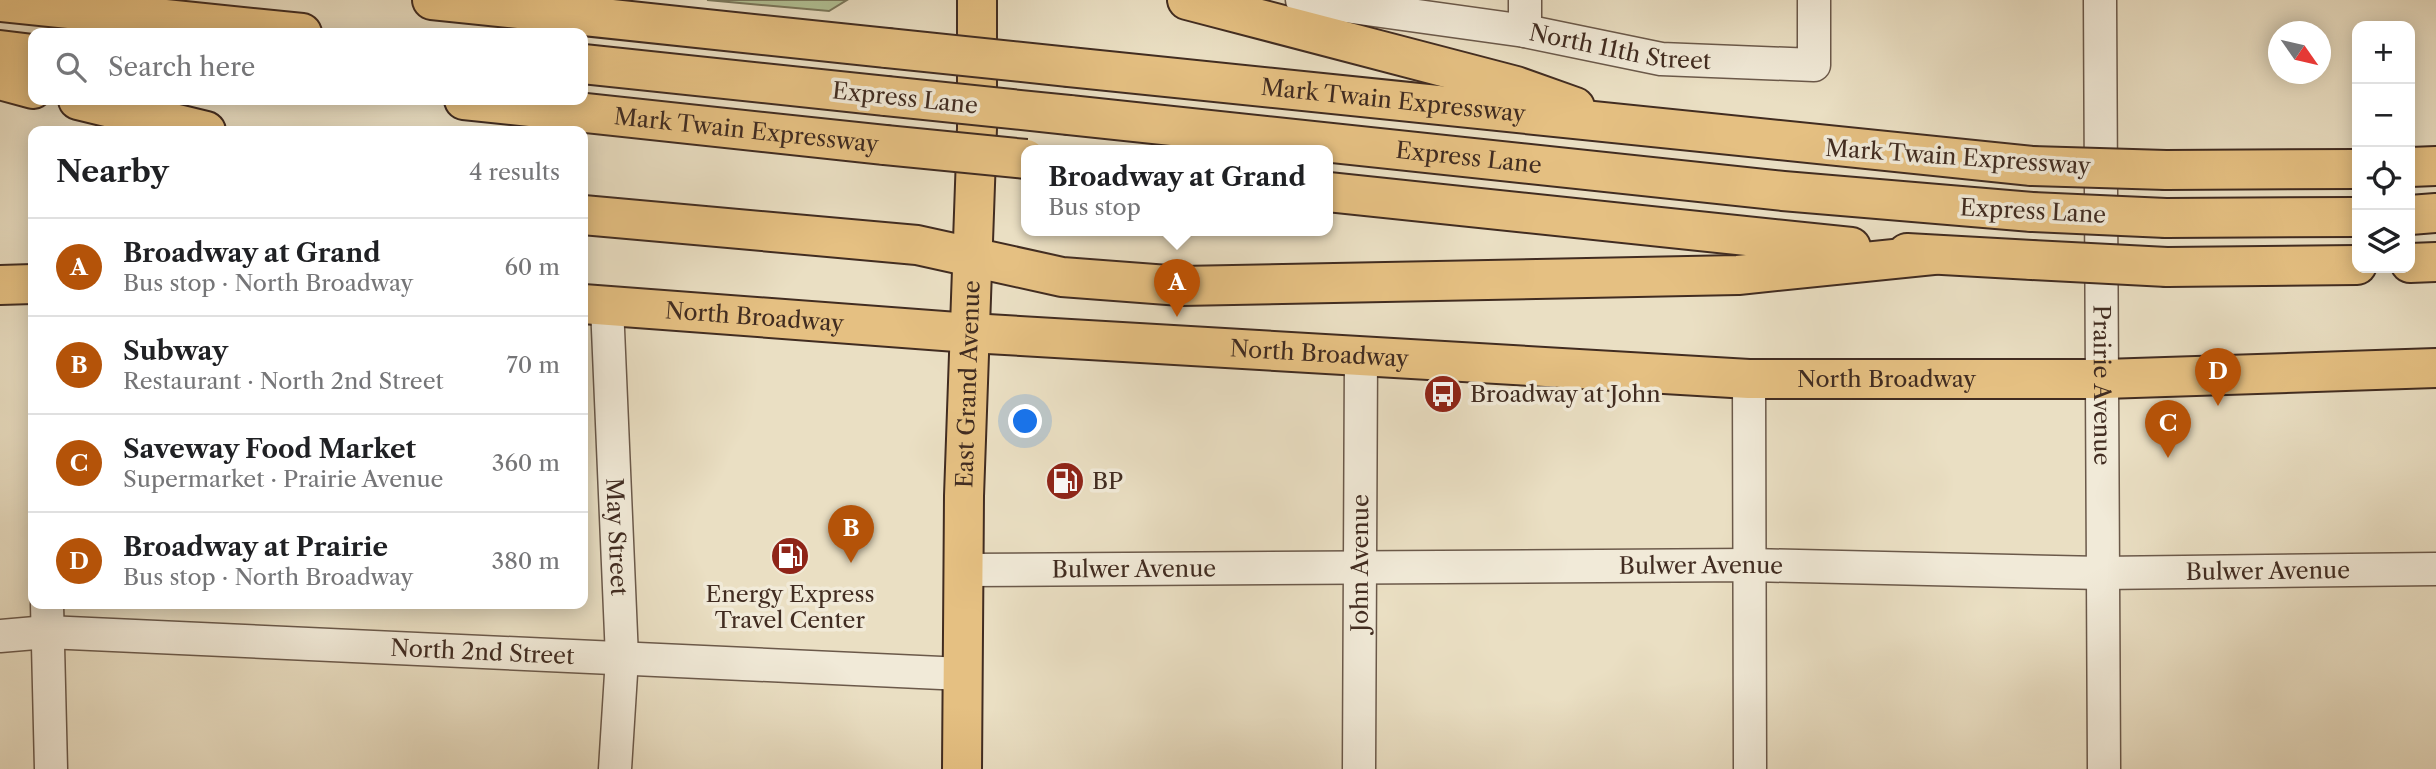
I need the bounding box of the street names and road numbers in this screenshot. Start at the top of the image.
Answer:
street label: North 11th Street [1527,18,1712,75]
street label: Mark Twain Expressway [1260,73,1527,128]
street label: Express Lane [831,76,979,120]
street label: Mark Twain Expressway [613,102,880,158]
street label: Mark Twain Expressway [1824,134,2092,180]
street label: Express Lane [1394,136,1543,179]
street label: Express Lane [1959,193,2107,229]
street label: East Grand Avenue [950,280,986,488]
street label: North Broadway [664,296,845,338]
street label: Prairie Avenue [2088,305,2116,465]
street label: North Broadway [1229,334,1410,373]
street label: North Broadway [1797,365,1976,393]
street label: May Street [600,477,633,596]
street label: John Avenue [1346,494,1374,635]
street label: Bulwer Avenue [1619,551,1784,580]
street label: Bulwer Avenue [1052,554,1216,583]
street label: Bulwer Avenue [2186,556,2350,586]
street label: North 2nd Street [390,634,575,670]

